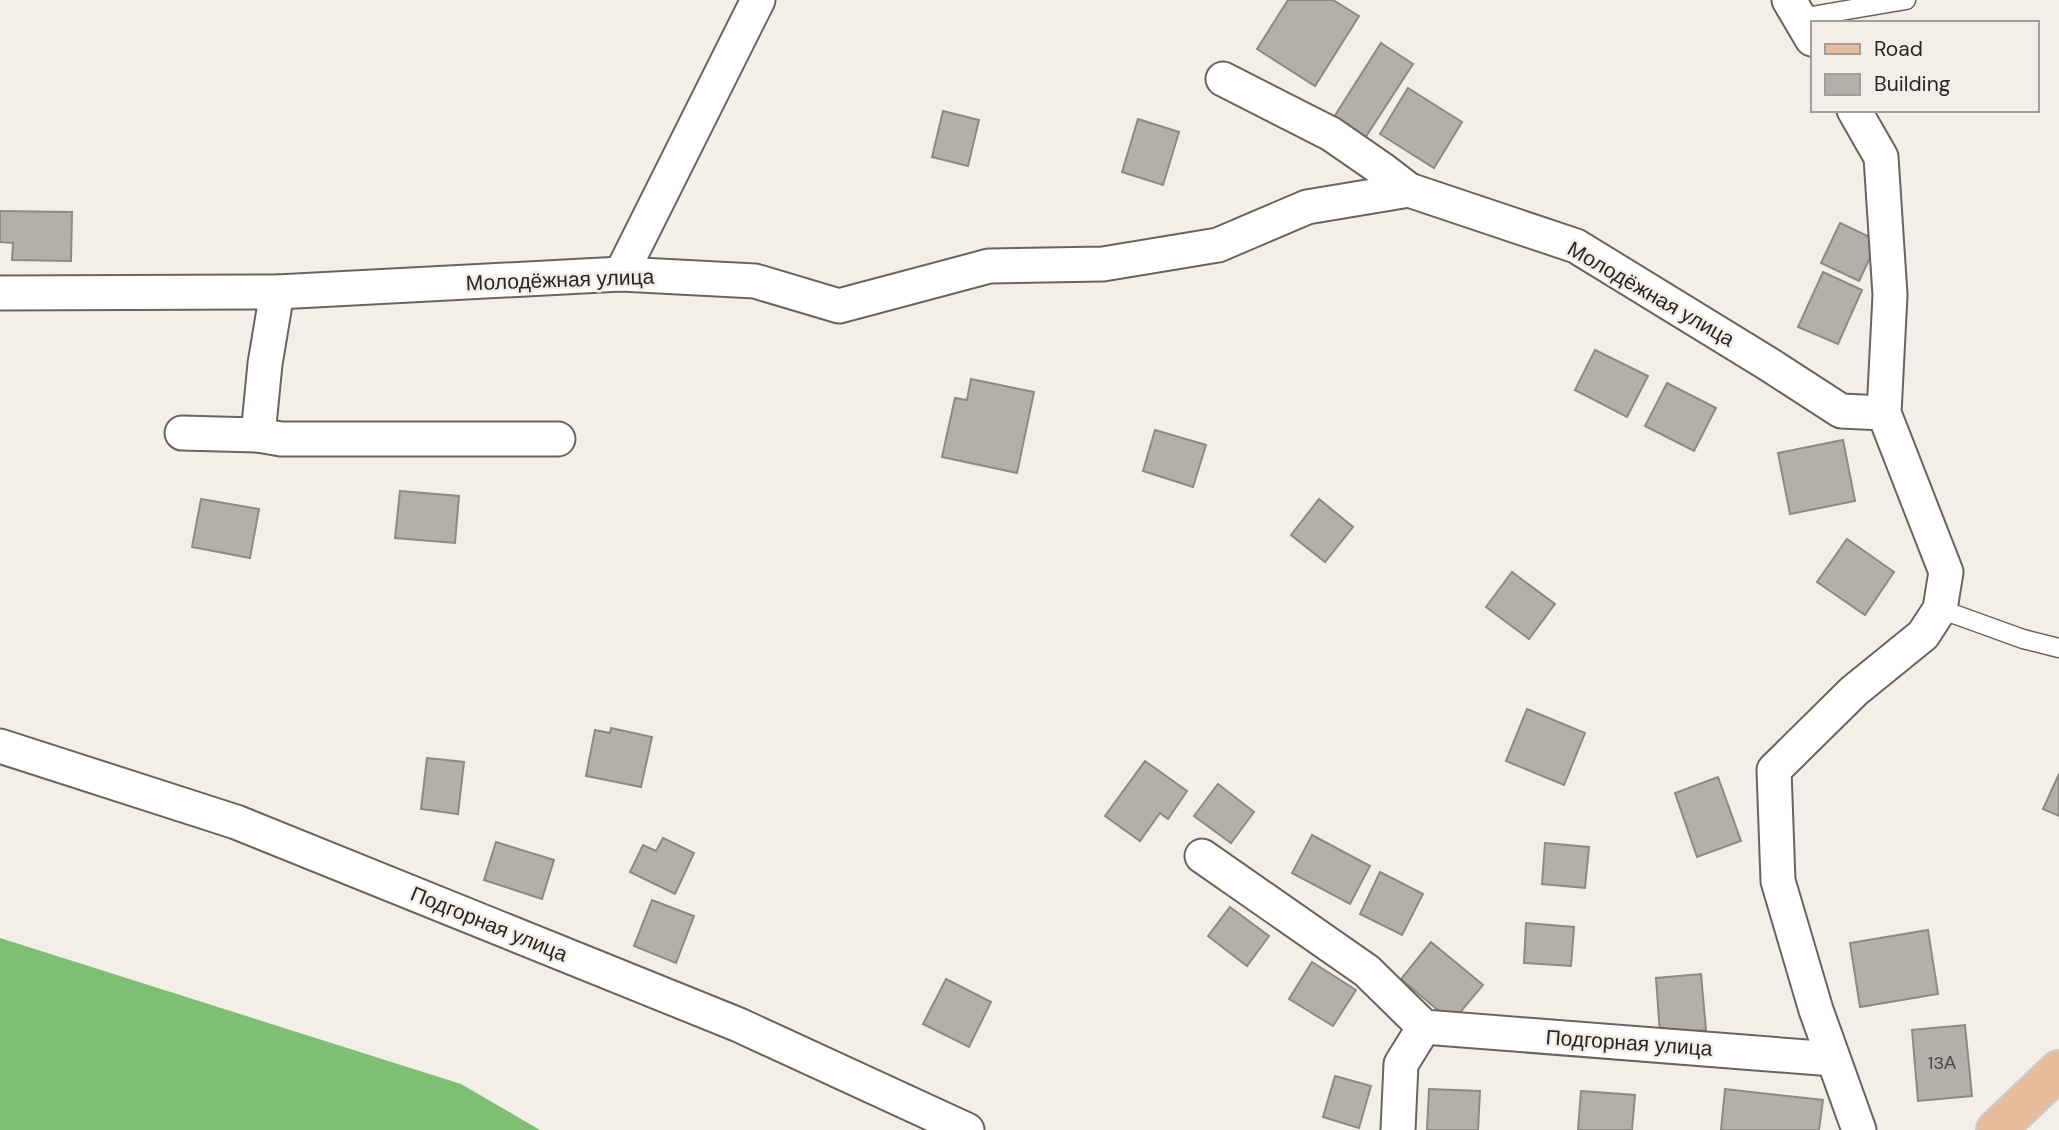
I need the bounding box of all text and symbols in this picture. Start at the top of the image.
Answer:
legend [1811,21,2038,112]
text: Road [1874,35,1923,63]
text: Building [1874,70,1951,98]
street label: Молодёжная улица [1562,235,1740,353]
street label: Молодёжная улица [465,263,655,297]
street label: Подгорная улица [406,880,572,968]
street label: Подгорная улица [1545,1023,1714,1063]
house number: 13А [1928,1051,1956,1075]

